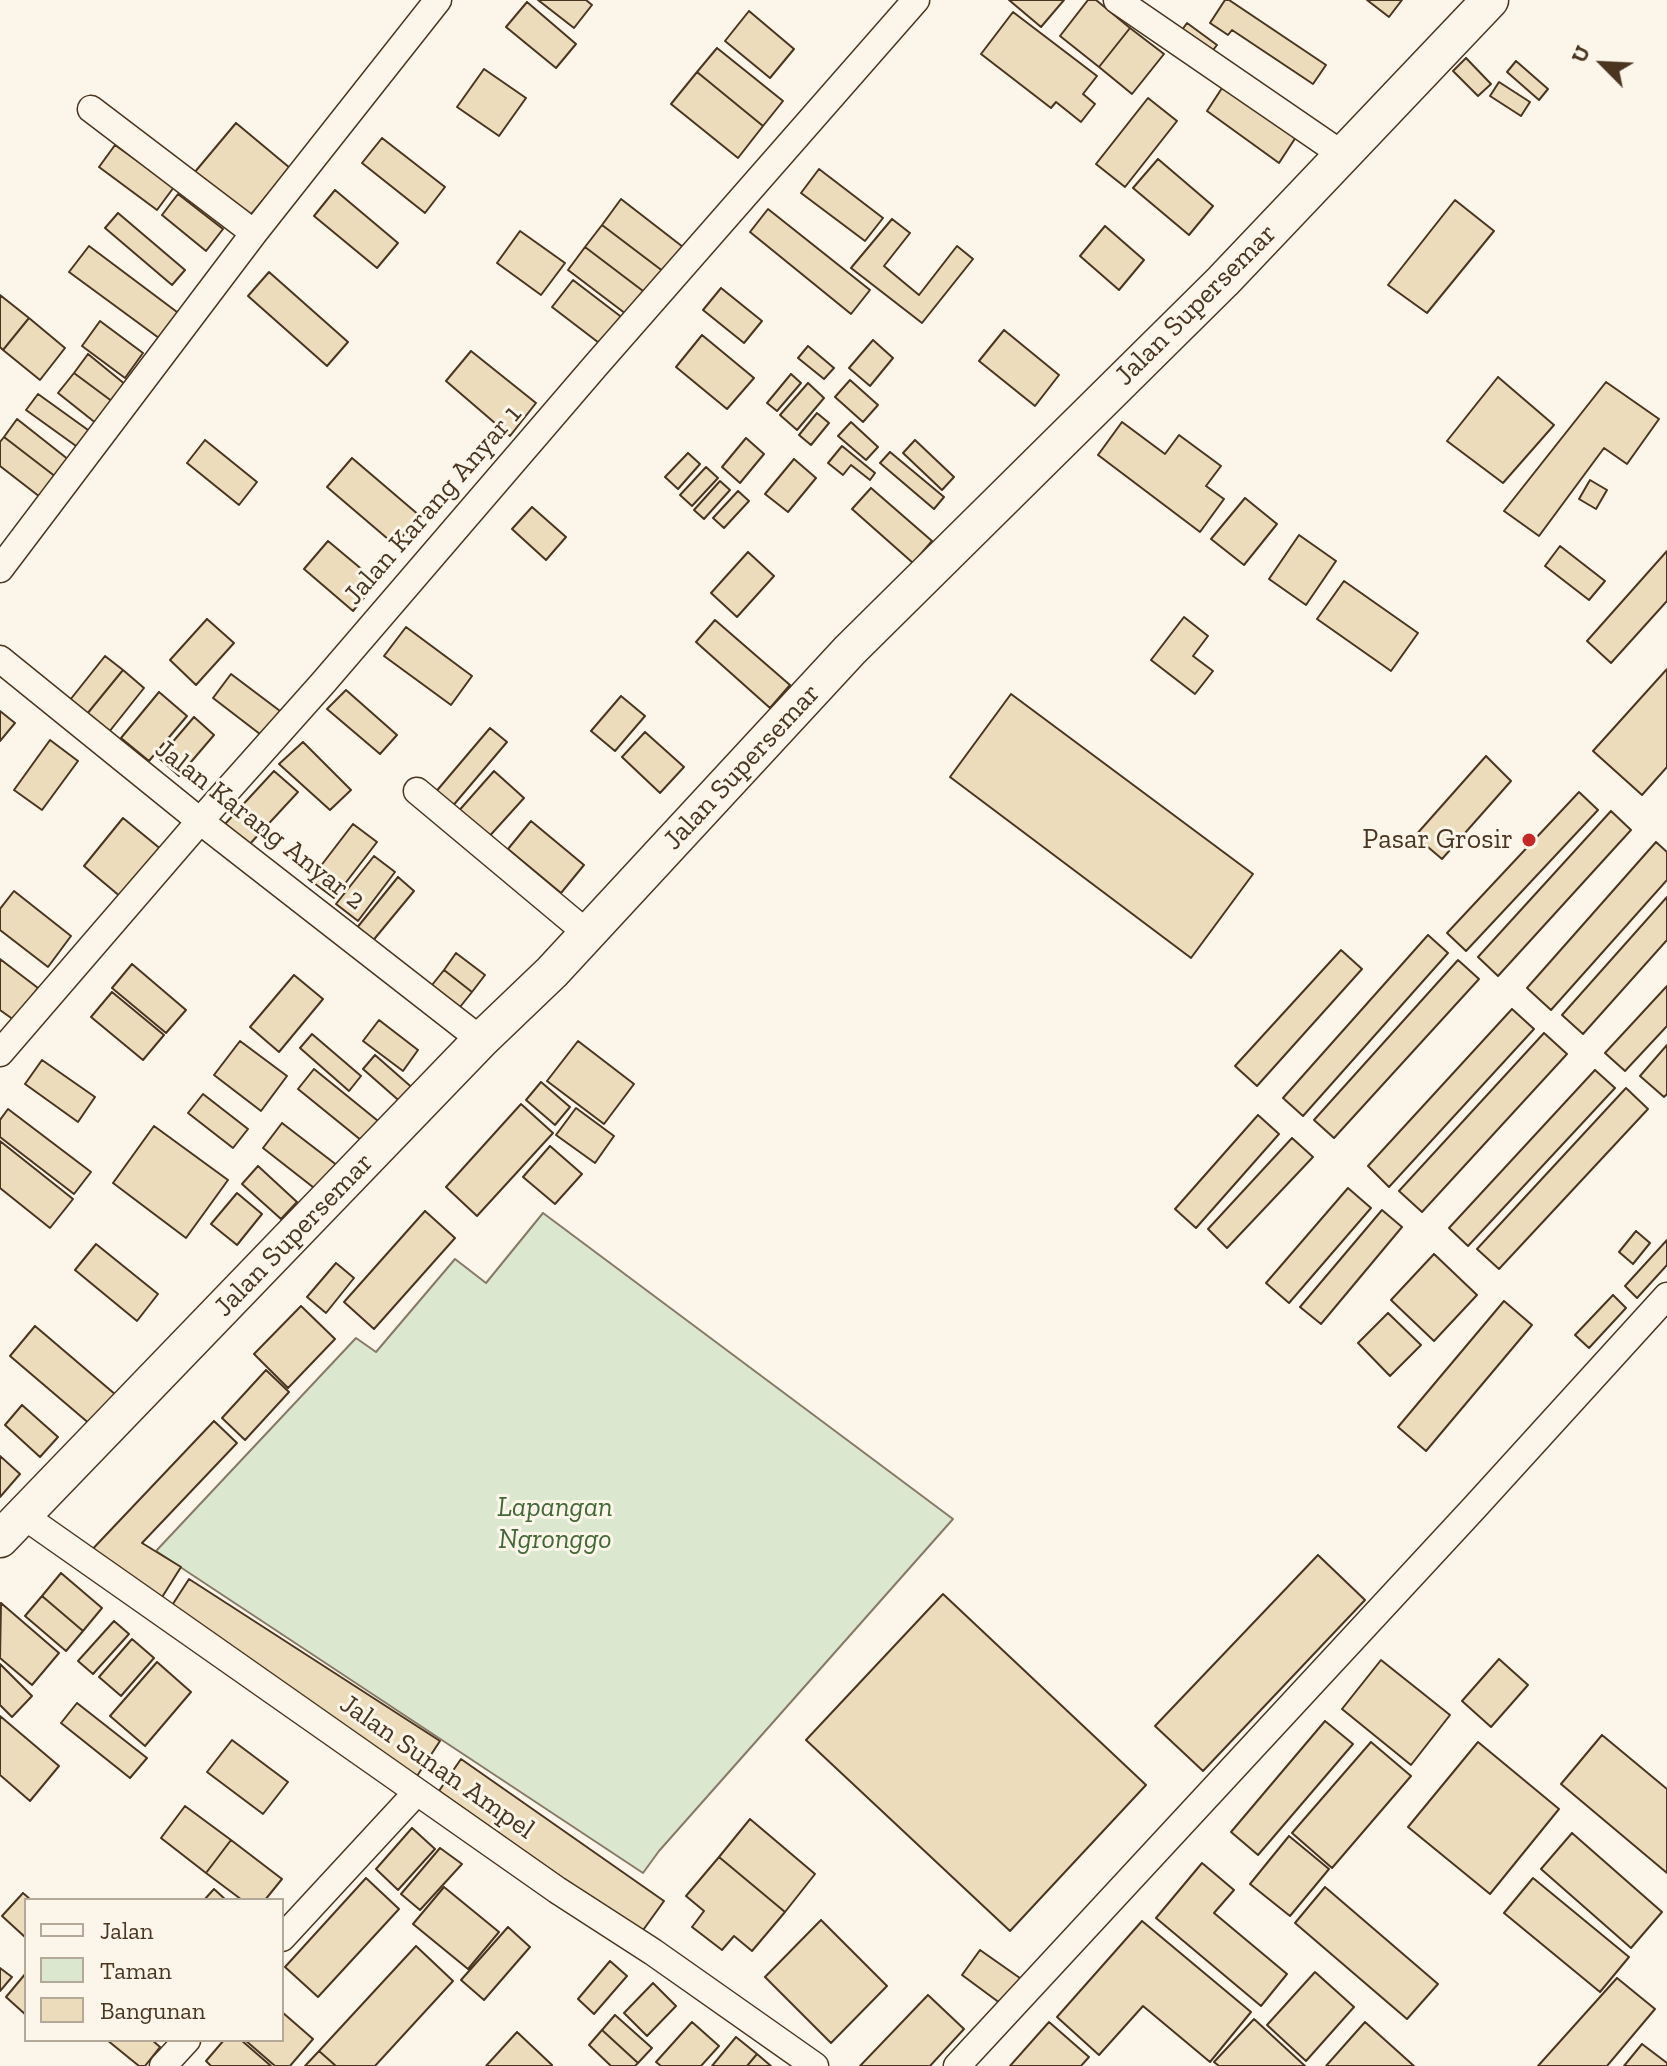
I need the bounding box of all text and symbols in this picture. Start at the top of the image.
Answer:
north arrow [1563,24,1643,104]
text: U [1565,41,1596,67]
street label: Jalan Supersemar [1108,217,1284,393]
street label: Jalan Karang Anyar 1 [337,398,529,612]
street label: Jalan Supersemar [656,677,828,857]
street label: Jalan Karang Anyar 2 [148,733,372,917]
place label: Pasar Grosir [1362,823,1513,857]
marker: Pasar Grosir [1520,831,1538,849]
street label: Jalan Supersemar [207,1146,381,1324]
park label: Lapangan Ngronggo [497,1491,613,1557]
street label: Jalan Sunan Ampel [333,1687,541,1847]
legend [24,1898,284,2042]
text: Jalan [100,1916,154,1945]
text: Taman [100,1956,172,1985]
text: Bangunan [100,1996,206,2025]

